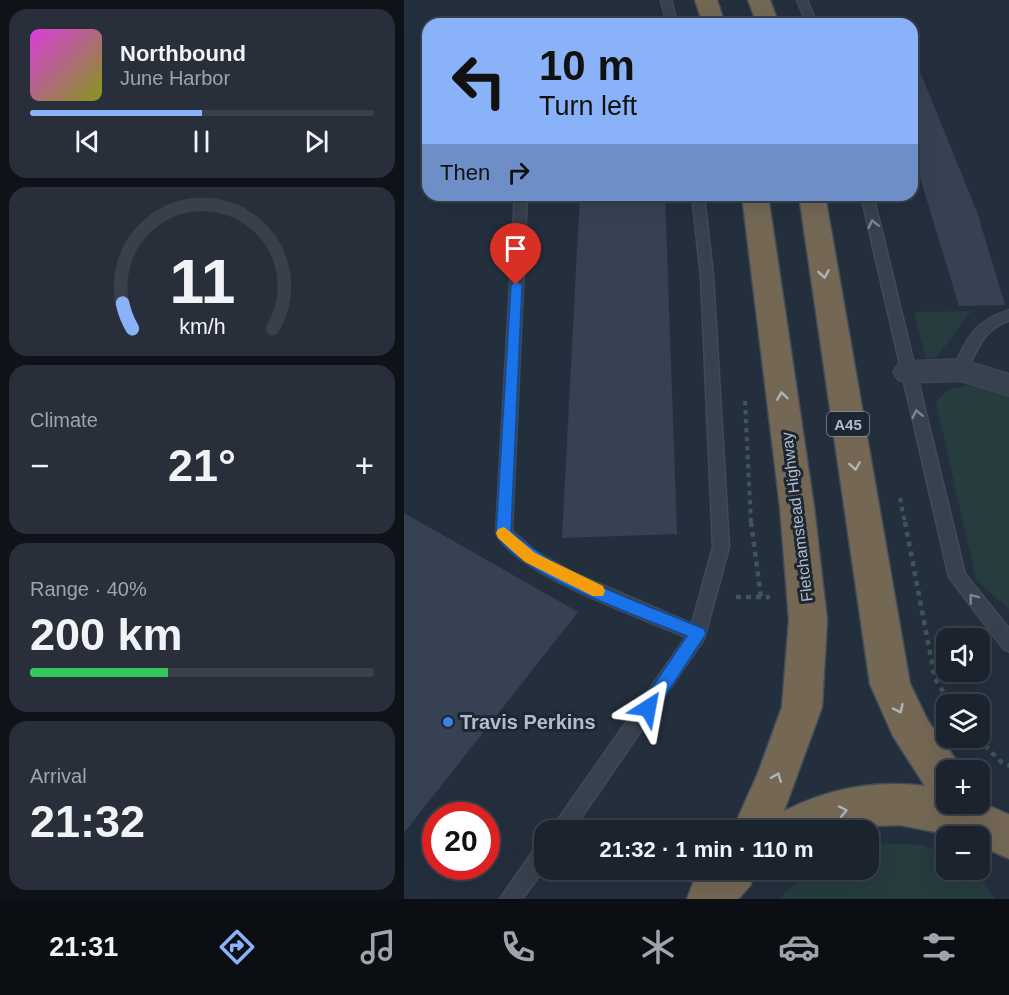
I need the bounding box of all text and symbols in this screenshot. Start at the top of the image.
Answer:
text: Northbound [120,41,246,66]
icon: left [440,42,518,120]
text: 10 m [539,42,635,89]
text: June Harbor [120,67,230,89]
text: Turn left [539,91,637,121]
icon: previous [71,125,104,158]
icon: pause [185,125,218,158]
icon: next [300,125,333,158]
icon: right [502,156,535,189]
text: Then [440,160,490,185]
one-way arrow [868,219,881,229]
pin [490,223,541,285]
icon: arrive [499,232,532,265]
text: 11 [169,247,235,316]
one-way arrow [817,269,829,278]
text: km/h [179,315,225,339]
one-way arrow [776,391,789,400]
text: Climate [30,409,98,431]
one-way arrow [912,409,925,419]
road number: A45 [827,412,869,436]
street label: Fletchamstead Highway [778,431,816,603]
text: 21° [168,440,236,491]
text: − [30,447,49,484]
text: + [355,447,374,484]
one-way arrow [848,461,860,471]
text: Range · 40% [30,578,147,600]
one-way arrow [970,594,981,605]
text: 200 km [30,609,183,660]
map controls [936,628,990,880]
button: sound [936,628,990,682]
position arrow [616,676,680,740]
button: layers [936,694,990,748]
one-way arrow [892,702,904,713]
place label: Travis Perkins [460,711,596,733]
marker: Travis Perkins [441,715,455,729]
button: + [936,760,990,814]
text: Arrival [30,765,87,787]
one-way arrow [770,773,782,784]
text: 21:32 [30,796,145,847]
speed limit sign: 20 [422,802,500,880]
one-way arrow [838,805,848,818]
button: − [936,826,990,880]
text: 21:32 · 1 min · 110 m [600,837,814,862]
icon: directions [216,926,258,968]
icon: music [357,926,399,968]
icon: phone [497,926,539,968]
icon: climate [637,926,679,968]
icon: car [778,926,820,968]
icon: filters [918,926,960,968]
text: 21:31 [49,932,118,962]

